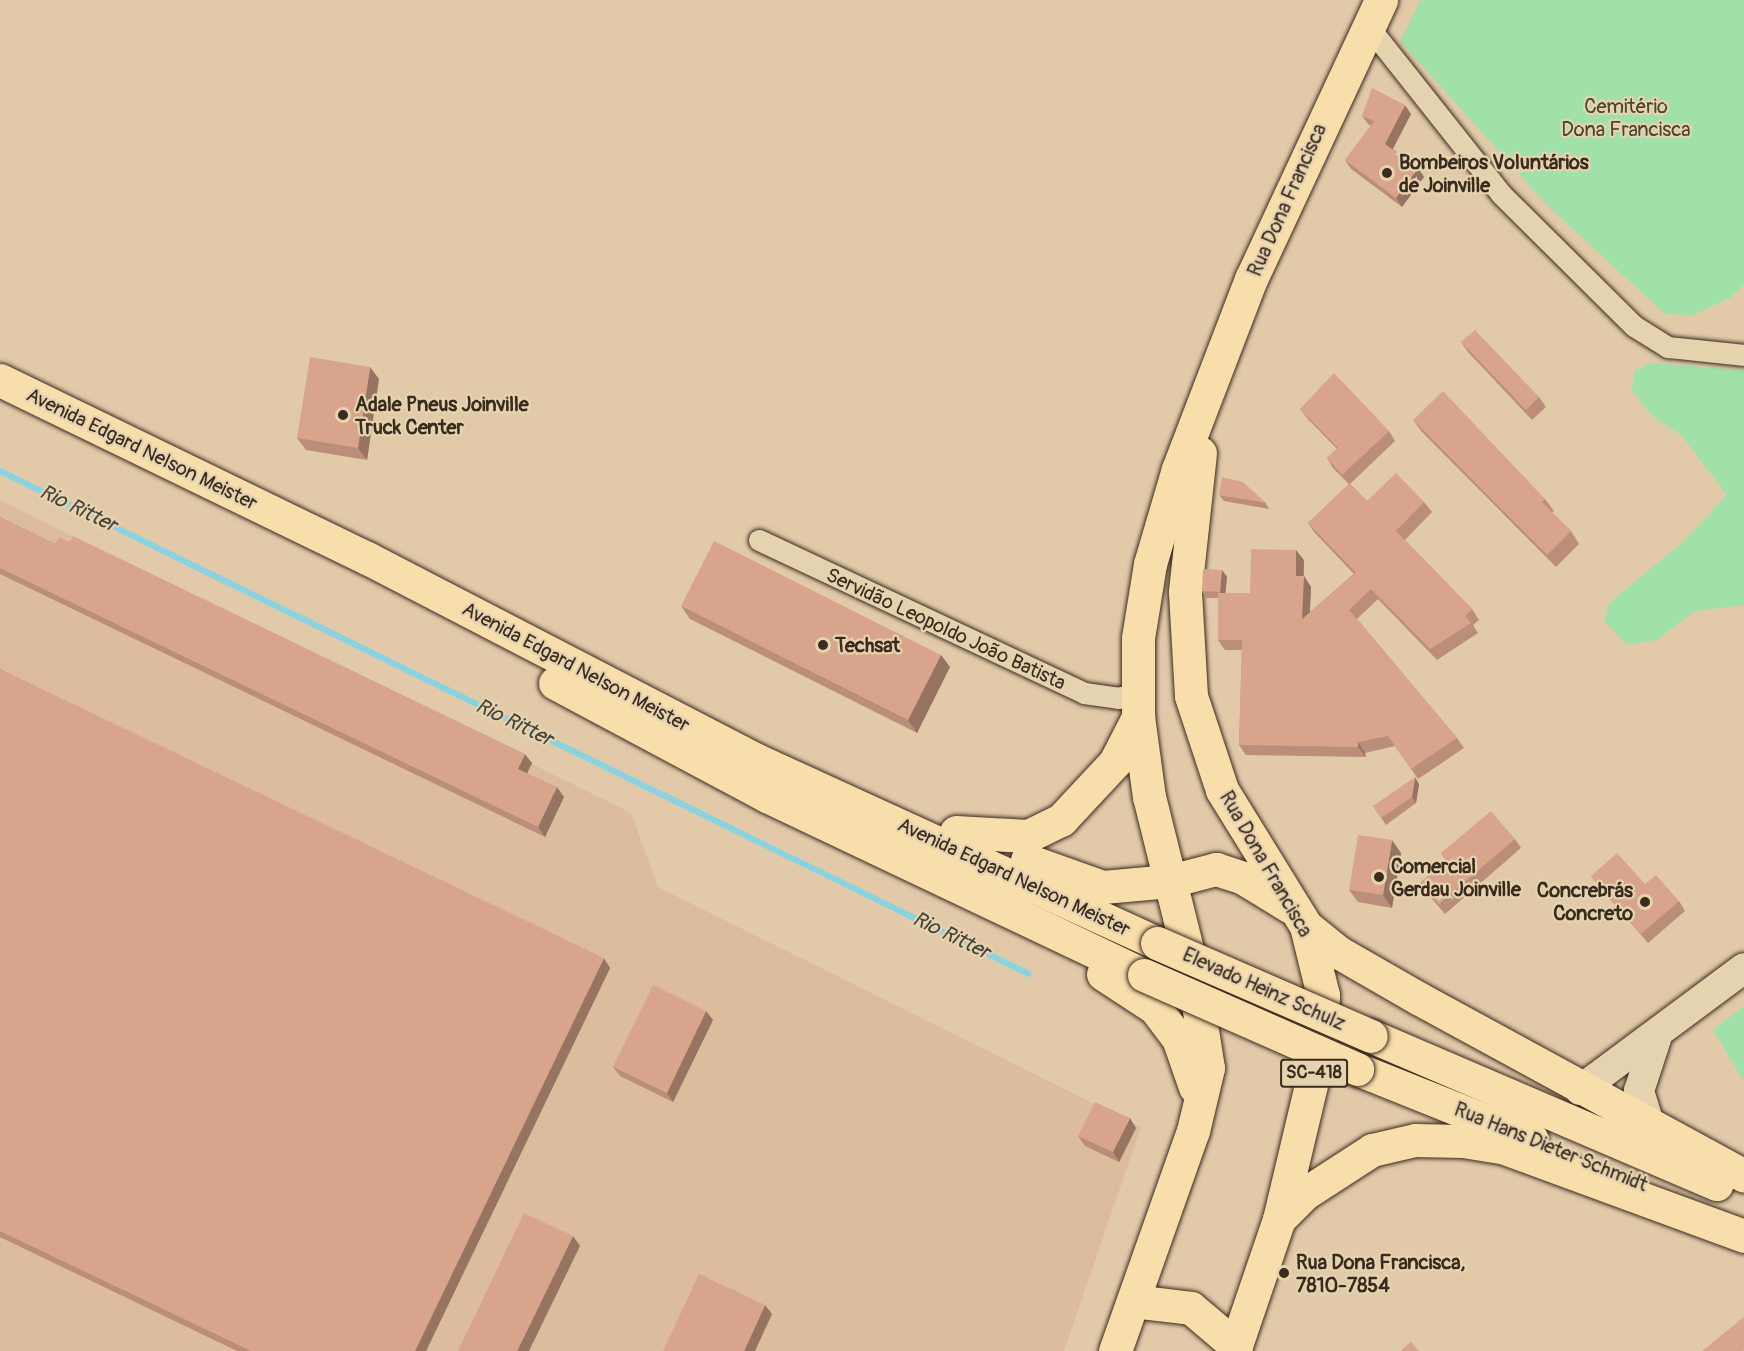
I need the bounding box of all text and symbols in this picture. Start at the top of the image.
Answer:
park label: Cemitério Dona Francisca [1561,95,1691,142]
street label: Rua Dona Francisca [1243,120,1331,280]
place label: Bombeiros Voluntários de Joinville [1399,150,1589,197]
marker: Bombeiros Voluntários de Joinville [1380,166,1394,180]
street label: Avenida Edgard Nelson Meister [23,383,261,515]
place label: Adale Pneus Joinville Truck Center [355,392,529,439]
marker: Adale Pneus Joinville Truck Center [336,408,350,422]
water label: Rio Ritter [35,480,121,538]
street label: Servidão Leopoldo João Batista [822,563,1070,695]
street label: Avenida Edgard Nelson Meister [458,597,694,737]
place label: Techsat [835,633,900,657]
marker: Techsat [816,638,830,652]
water label: Rio Ritter [471,694,557,752]
street label: Rua Dona Francisca [1214,787,1318,941]
street label: Avenida Edgard Nelson Meister [894,812,1134,942]
place label: Comercial Gerdau Joinville [1391,854,1521,901]
marker: Comercial Gerdau Joinville [1372,870,1386,884]
place label: Concrebrás Concreto [1537,879,1633,926]
marker: Concrebrás Concreto [1638,895,1652,909]
water label: Rio Ritter [908,907,994,965]
street label: Elevado Heinz Schulz [1179,942,1349,1036]
road number: SC-418 [1280,1058,1348,1088]
street label: Rua Hans Dieter Schmidt [1451,1097,1651,1197]
place label: Rua Dona Francisca, 7810-7854 [1296,1250,1465,1297]
marker: Rua Dona Francisca, 7810-7854 [1277,1266,1291,1280]

